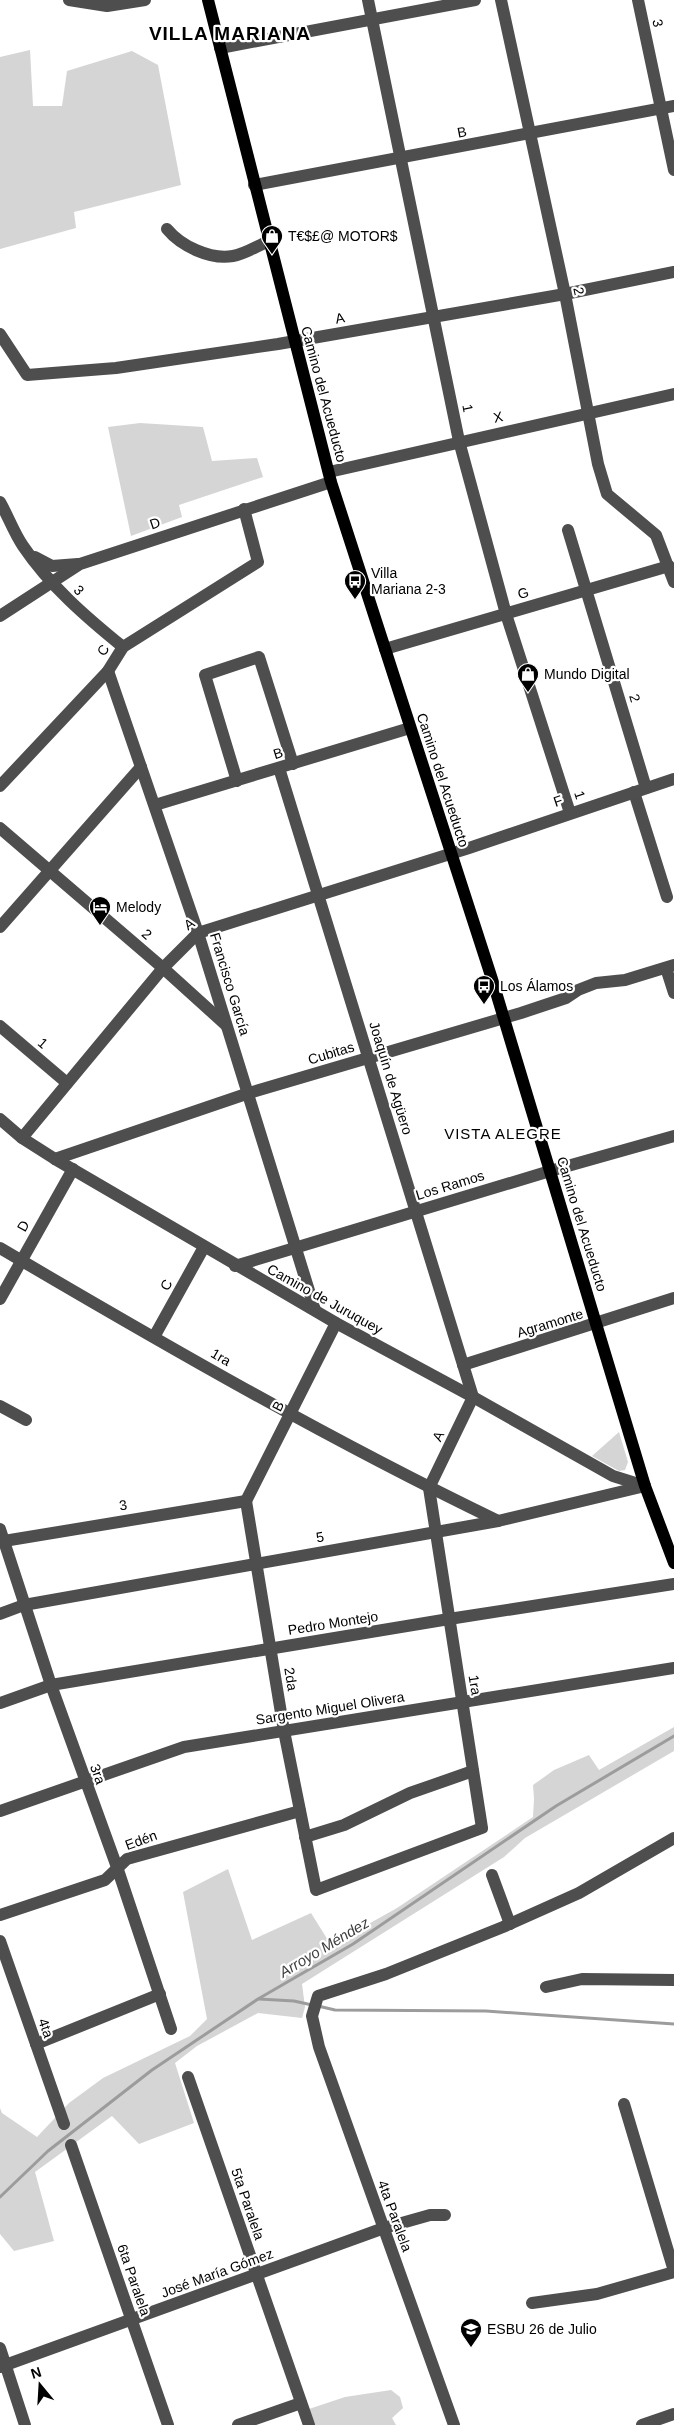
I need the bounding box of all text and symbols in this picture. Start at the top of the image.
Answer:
street label: 3 [649,18,667,29]
district label: VILLA MARIANA [149,23,311,44]
street label: B [456,123,468,141]
shop icon: T€$£@ MOTOR$ [260,224,284,255]
place label: T€$£@ MOTOR$ [288,228,398,244]
street label: 2 [570,286,588,297]
street label: A [334,309,347,327]
street label: Camino del Acueducto [298,324,350,464]
street label: 1 [459,403,477,414]
street label: X [492,408,505,426]
street label: D [148,514,162,532]
place label: Villa Mariana 2-3 [371,565,446,597]
bus stop icon: Villa Mariana 2-3 [343,569,367,600]
street label: 3 [71,582,88,599]
street label: G [516,584,530,602]
street label: C [94,641,112,659]
shop icon: Mundo Digital [516,662,540,693]
place label: Mundo Digital [544,666,630,682]
street label: 2 [626,692,644,704]
street label: Camino del Acueducto [414,711,472,849]
street label: B [271,744,285,762]
street label: 1 [571,789,589,801]
street label: F [551,792,565,810]
hotel icon: Melody [88,895,112,926]
place label: Melody [116,899,161,915]
street label: A [181,914,198,933]
street label: 2 [139,925,155,943]
street label: Francisco García [207,931,253,1038]
bus stop icon: Los Álamos [472,974,496,1005]
place label: Los Álamos [500,978,573,994]
street label: Joaquín de Agüero [366,1019,416,1137]
street label: 1 [35,1034,51,1052]
street label: Cubitas [306,1038,356,1068]
district label: VISTA ALEGRE [444,1125,562,1142]
street label: Camino del Acueducto [554,1155,610,1294]
street label: Los Ramos [414,1167,486,1203]
street label: D [14,1218,32,1234]
street label: Camino de Juruquey [265,1261,385,1337]
street label: C [157,1277,175,1293]
street label: Agramonte [515,1305,585,1341]
street label: 1ra [208,1345,234,1369]
street label: B [269,1398,287,1414]
street label: A [429,1428,448,1444]
street label: 3 [118,1496,128,1514]
street label: 5 [315,1528,325,1546]
street label: Pedro Montejo [287,1608,379,1638]
street label: 2da [281,1666,301,1692]
street label: 1ra [466,1674,485,1696]
street label: Sargento Miguel Olivera [255,1688,406,1728]
street label: 3ra [87,1762,109,1786]
street label: Edén [123,1827,159,1853]
water label: Arroyo Méndez [275,1913,372,1981]
street label: 4ta [35,2016,57,2040]
street label: 5ta Paralela [228,2166,268,2242]
street label: 4ta Paralela [375,2178,415,2254]
street label: 6ta Paralela [114,2242,154,2318]
street label: José María Gómez [159,2245,275,2301]
school or university icon: ESBU 26 de Julio [459,2317,483,2348]
place label: ESBU 26 de Julio [487,2321,597,2337]
north arrow [15,2360,65,2410]
text: N [29,2363,43,2382]

